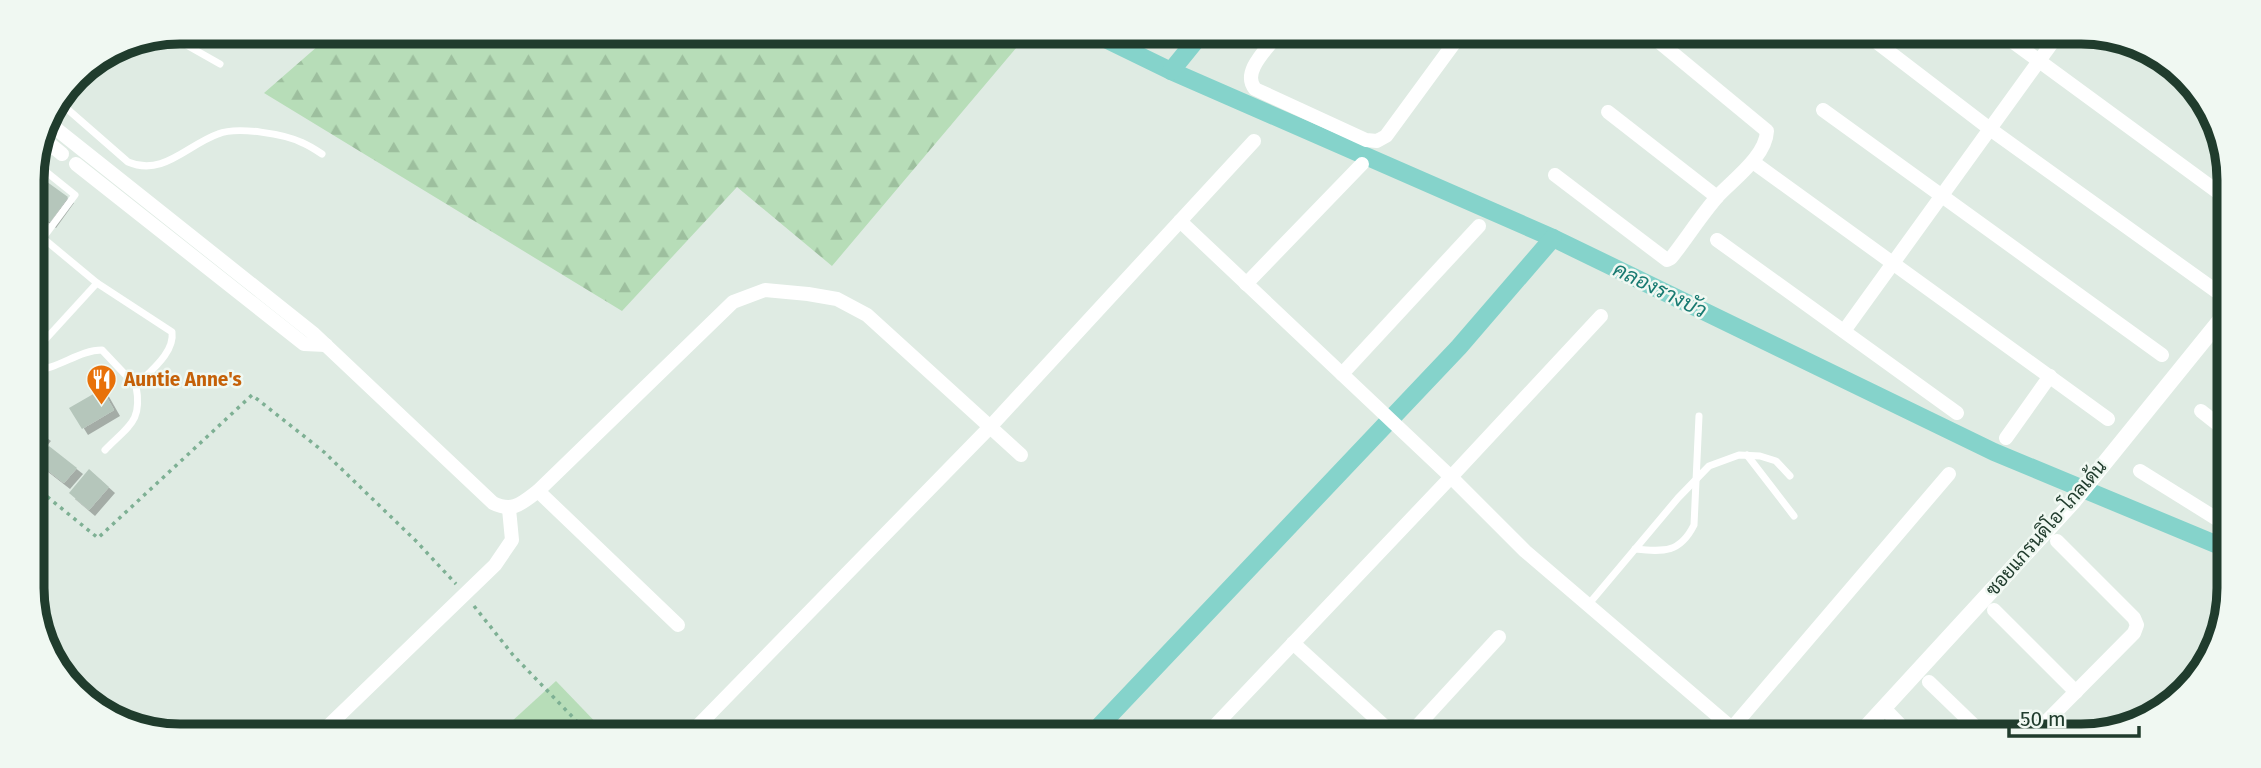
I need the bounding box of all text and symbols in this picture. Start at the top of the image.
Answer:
water label: คลองรางบัว [1609,256,1711,324]
restaurant icon: Auntie Anne's [84,362,118,406]
place label: Auntie Anne's [123,368,242,391]
street label: ซอยแกรนดิโอ-โกลเด้น [1980,455,2111,601]
scale bar [2009,694,2138,738]
text: 50 m [2020,706,2066,732]

